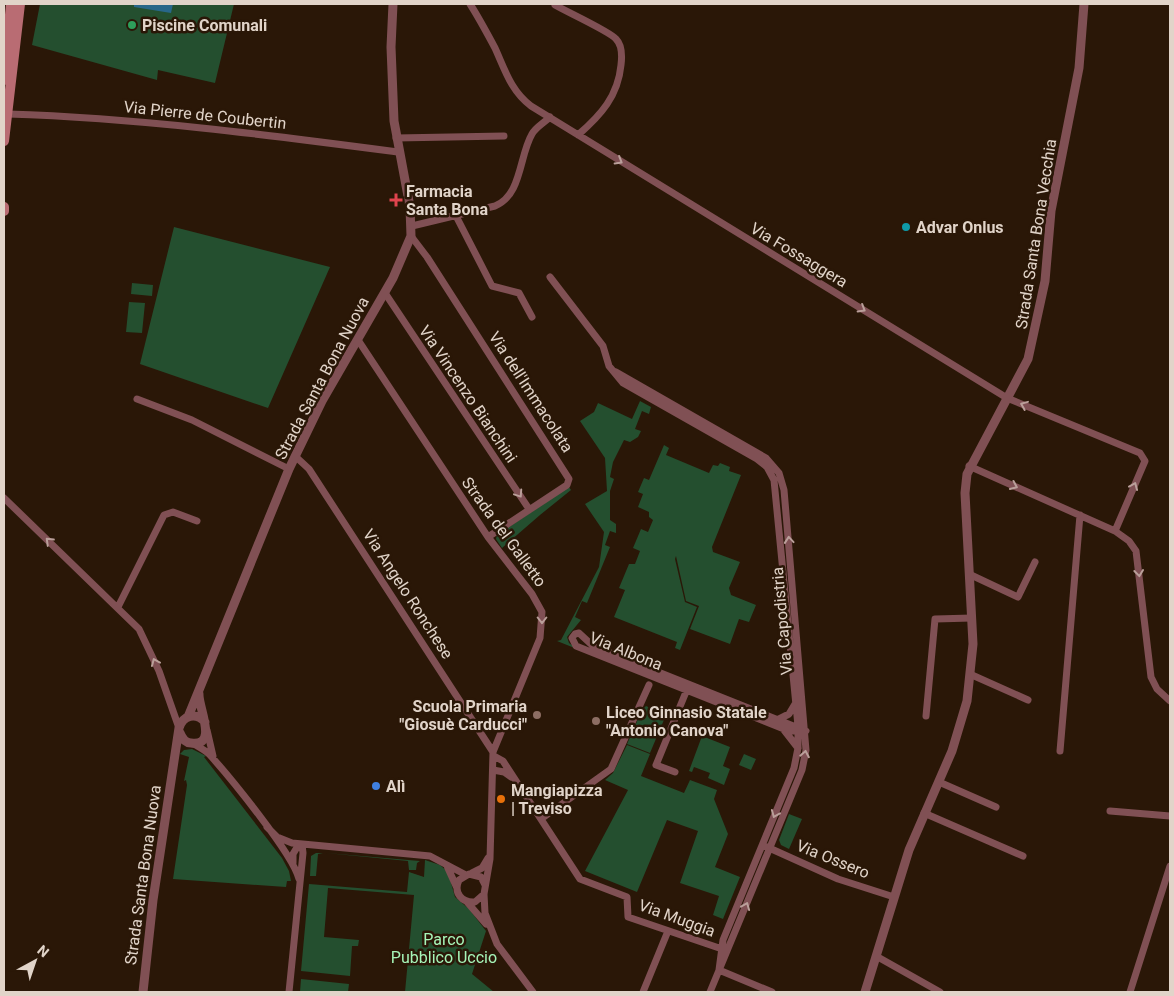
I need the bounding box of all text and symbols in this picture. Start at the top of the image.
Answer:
place label: Piscine Comunali [142,16,267,35]
marker: Piscine Comunali [126,19,138,31]
street label: Via Pierre de Coubertin [123,97,287,133]
street label: Strada Santa Bona Vecchia [1012,138,1060,330]
one-way arrow [613,155,622,165]
place label: Farmacia Santa Bona [406,182,489,219]
marker: Farmacia Santa Bona [390,194,402,206]
place label: Advar Onlus [916,218,1004,237]
street label: Via Fossaggera [747,219,851,291]
marker: Advar Onlus [900,221,912,233]
street label: Strada Santa Bona Nuova [271,293,373,463]
one-way arrow [857,303,866,313]
street label: Via Vincenzo Bianchini [415,322,521,466]
street label: Via dell'Immacolata [485,328,577,456]
one-way arrow [1020,401,1029,411]
street label: Strada del Galletto [458,473,550,591]
one-way arrow [1009,479,1018,490]
one-way arrow [1128,482,1138,491]
one-way arrow [513,488,522,498]
street label: Via Angelo Ronchese [359,526,457,662]
one-way arrow [784,536,795,544]
one-way arrow [46,538,55,547]
street label: Via Capodistria [768,566,796,676]
one-way arrow [1133,569,1144,577]
one-way arrow [537,617,547,625]
street label: Via Albona [587,628,665,674]
one-way arrow [150,658,161,667]
place label: Scuola Primaria "Giosuè Carducci" [399,697,527,734]
place label: Liceo Ginnasio Statale "Antonio Canova" [606,703,767,740]
marker: Scuola Primaria "Giosuè Carducci" [531,709,543,721]
marker: Liceo Ginnasio Statale "Antonio Canova" [590,715,602,727]
one-way arrow [799,750,809,759]
place label: Alì [386,777,405,796]
marker: Alì [370,780,382,792]
place label: Mangiapizza | Treviso [511,781,603,818]
street label: Strada Santa Bona Nuova [121,784,165,966]
marker: Mangiapizza | Treviso [495,793,507,805]
one-way arrow [770,809,781,818]
street label: Via Ossero [794,836,872,882]
street label: Via Muggia [636,895,718,941]
one-way arrow [740,902,751,911]
park label: Parco Pubblico Uccio [391,930,497,967]
north arrow [10,936,60,986]
text: N [34,942,52,960]

